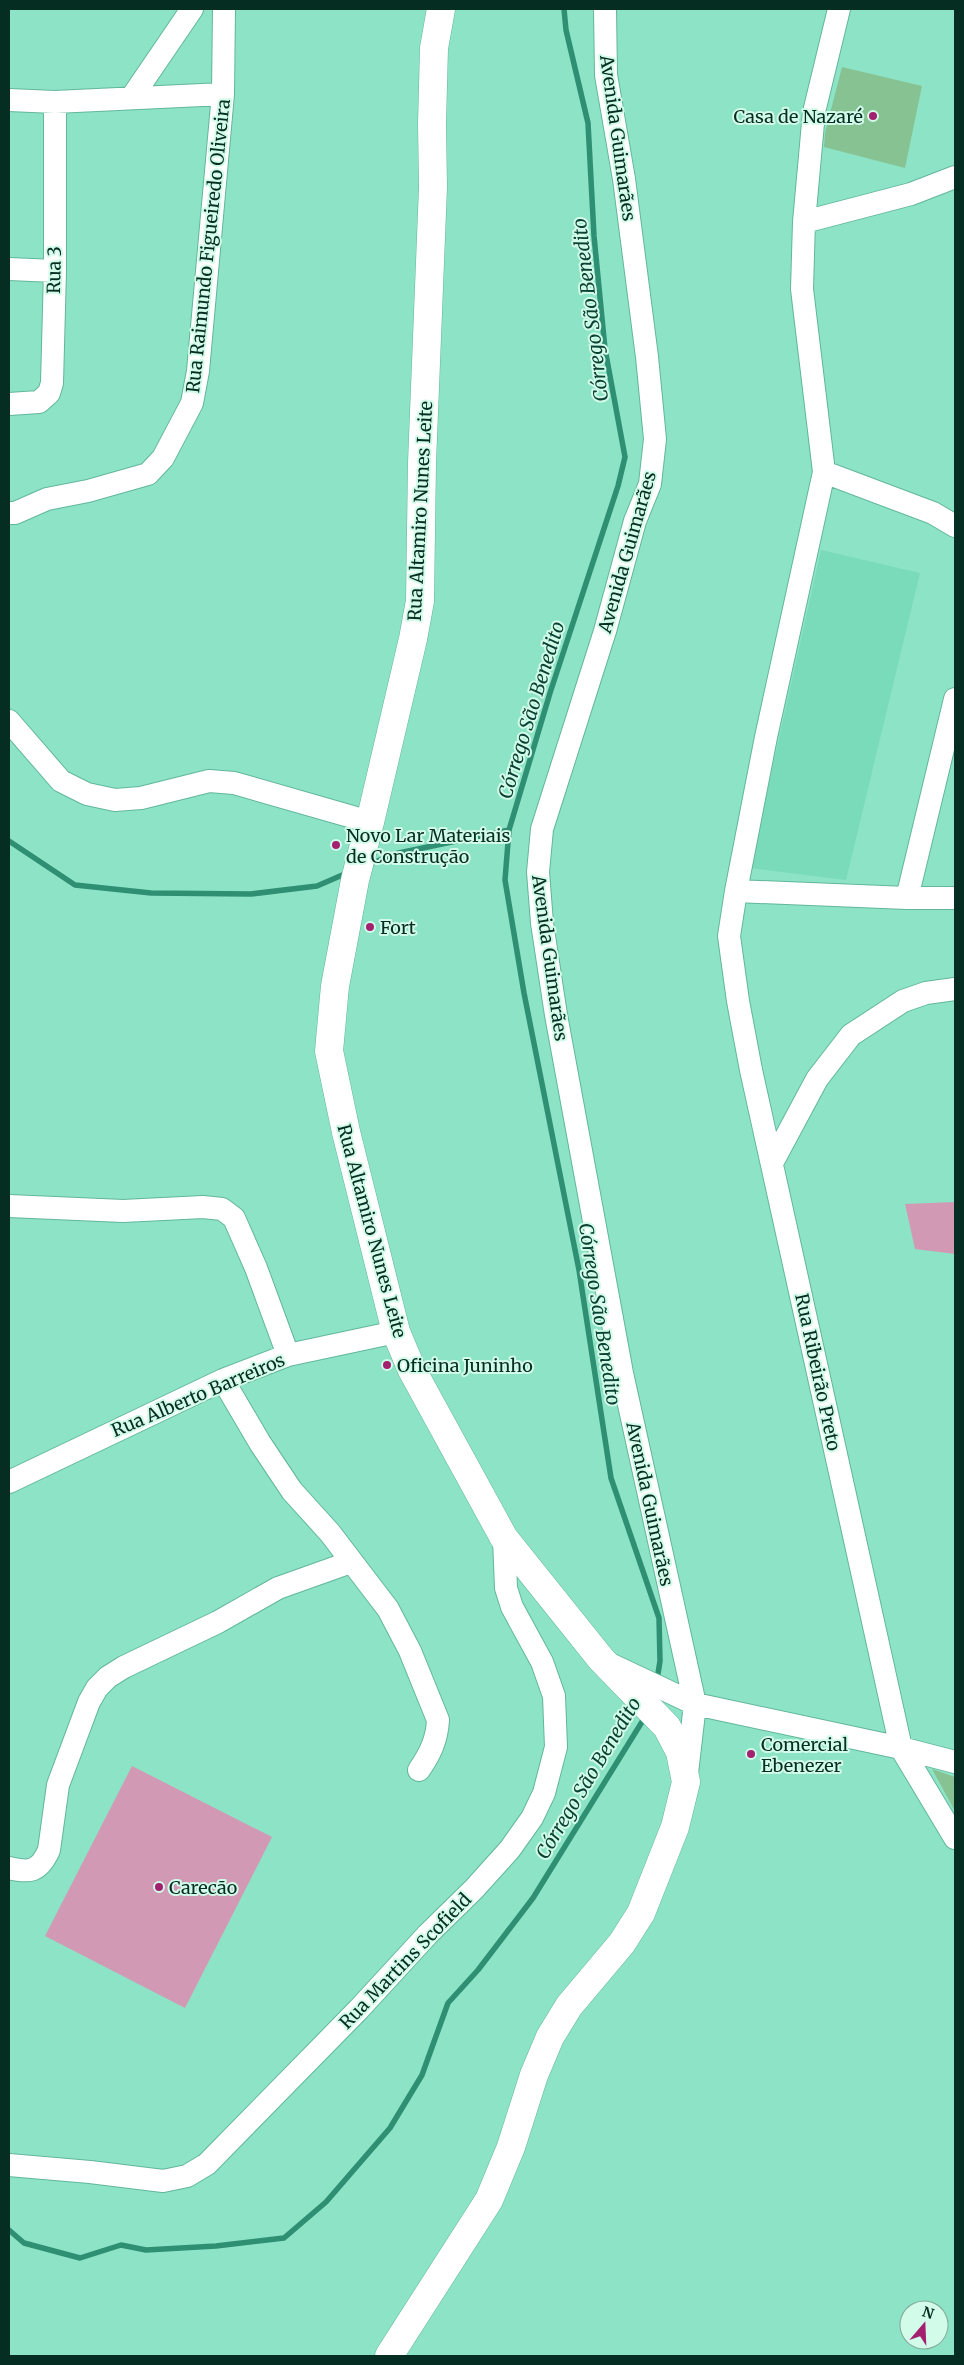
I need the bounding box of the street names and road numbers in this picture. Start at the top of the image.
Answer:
street label: Avenida Guimarães [595,53,641,223]
street label: Rua Raimundo Figueiredo Oliveira [181,98,235,394]
street label: Rua 3 [42,246,66,294]
street label: Rua Altamiro Nunes Leite [403,400,437,622]
street label: Avenida Guimarães [593,468,661,636]
street label: Avenida Guimarães [527,873,573,1043]
street label: Rua Altamiro Nunes Leite [332,1122,412,1340]
street label: Rua Ribeirão Preto [790,1291,846,1453]
street label: Rua Alberto Barreiros [108,1348,288,1442]
street label: Avenida Guimarães [621,1419,679,1588]
street label: Rua Martins Scofield [334,1888,476,2034]

